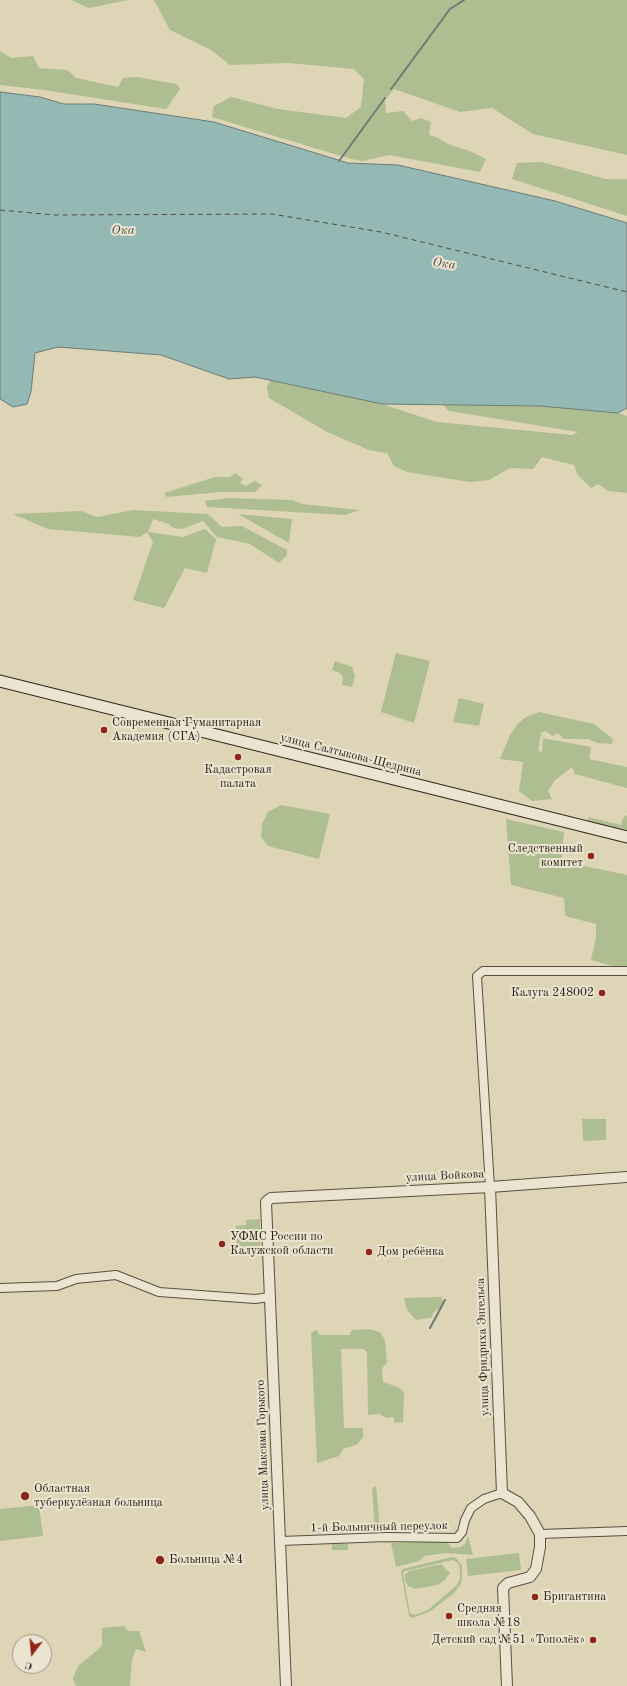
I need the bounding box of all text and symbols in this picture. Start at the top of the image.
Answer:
water label: Ока [111,223,135,239]
water label: Ока [431,255,457,273]
place label: Современная Гуманитарная Академия (СГА) [112,716,261,744]
marker: Современная Гуманитарная Академия (СГА) [99,725,109,735]
street label: улица Салтыкова-Щедрина [279,730,423,780]
marker: Кадастровая палата [233,752,243,762]
place label: Кадастровая палата [204,763,272,791]
place label: Следственный комитет [508,842,583,870]
marker: Следственный комитет [586,851,596,861]
place label: Калуга 248002 [511,986,594,1000]
marker: Калуга 248002 [597,988,607,998]
street label: улица Войкова [405,1167,485,1185]
place label: УФМС России по Калужской области [230,1230,334,1258]
marker: УФМС России по Калужской области [217,1239,227,1249]
place label: Дом ребёнка [377,1245,444,1259]
marker: Дом ребёнка [364,1247,374,1257]
street label: улица Фридриха Энгельса [473,1278,493,1416]
street label: улица Максима Горького [254,1380,272,1510]
place label: Областная туберкулёзная больница [34,1482,163,1510]
marker: Областная туберкулёзная больница [19,1490,31,1502]
street label: 1-й Больничный переулок [310,1519,448,1535]
place label: Больница №4 [169,1553,243,1567]
marker: Больница №4 [154,1554,166,1566]
place label: Бригантина [543,1590,606,1604]
marker: Бригантина [530,1592,540,1602]
place label: Средняя школа №18 [457,1602,520,1630]
marker: Средняя школа №18 [444,1611,454,1621]
place label: Детский сад №51 «Тополёк» [432,1633,585,1647]
north arrow [12,1634,52,1674]
marker: Детский сад №51 «Тополёк» [588,1635,598,1645]
text: С [24,1659,34,1671]

